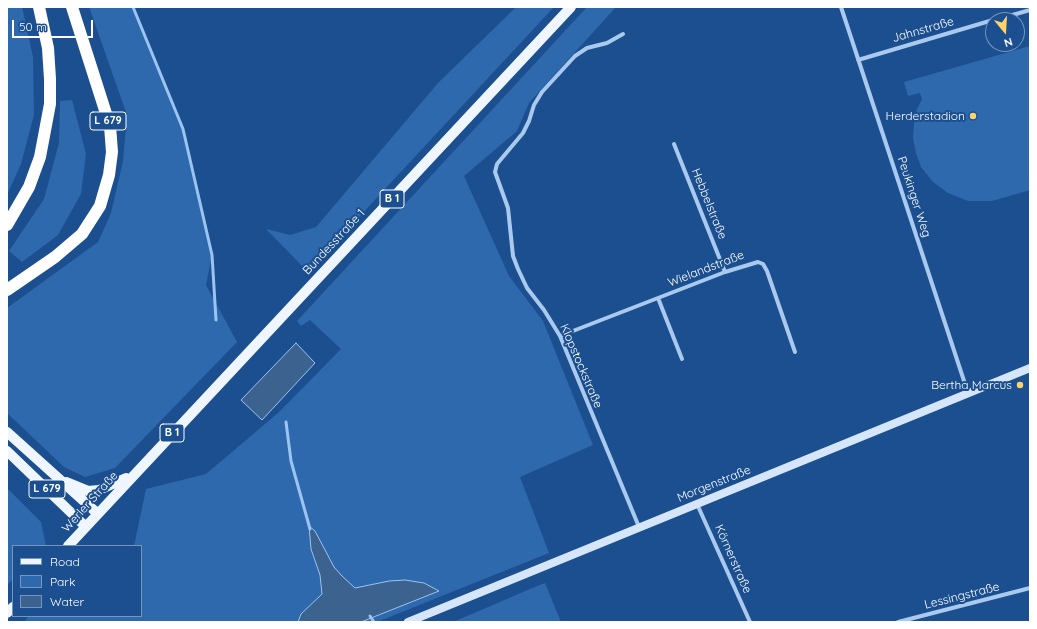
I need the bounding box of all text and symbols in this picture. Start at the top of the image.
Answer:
scale bar [14,12,95,38]
north arrow [985,12,1025,52]
street label: Jahnstraße [891,14,955,46]
text: 50 m [19,19,47,34]
text: N [1002,35,1014,50]
place label: Herderstadion [886,109,965,123]
marker: Herderstadion [968,111,978,121]
road number: L 679 [90,112,126,130]
street label: Peukinger Weg [894,155,934,239]
street label: Hebbelstraße [688,167,730,241]
road number: B 1 [380,190,404,208]
street label: Bundesstraße 1 [300,206,368,278]
street label: Wielandstraße [666,248,746,290]
street label: Klopstockstraße [557,322,605,410]
place label: Bertha Marcus [931,378,1012,392]
marker: Bertha Marcus [1015,380,1025,390]
road number: B 1 [160,424,184,442]
street label: Morgenstraße [675,463,753,505]
street label: Werler Straße [59,469,121,535]
road number: L 679 [29,480,65,498]
street label: Körnerstraße [711,522,755,596]
legend [12,545,142,617]
text: Road [50,554,80,569]
text: Park [50,574,75,589]
street label: Lessingstraße [923,580,1001,612]
text: Water [50,594,84,609]

